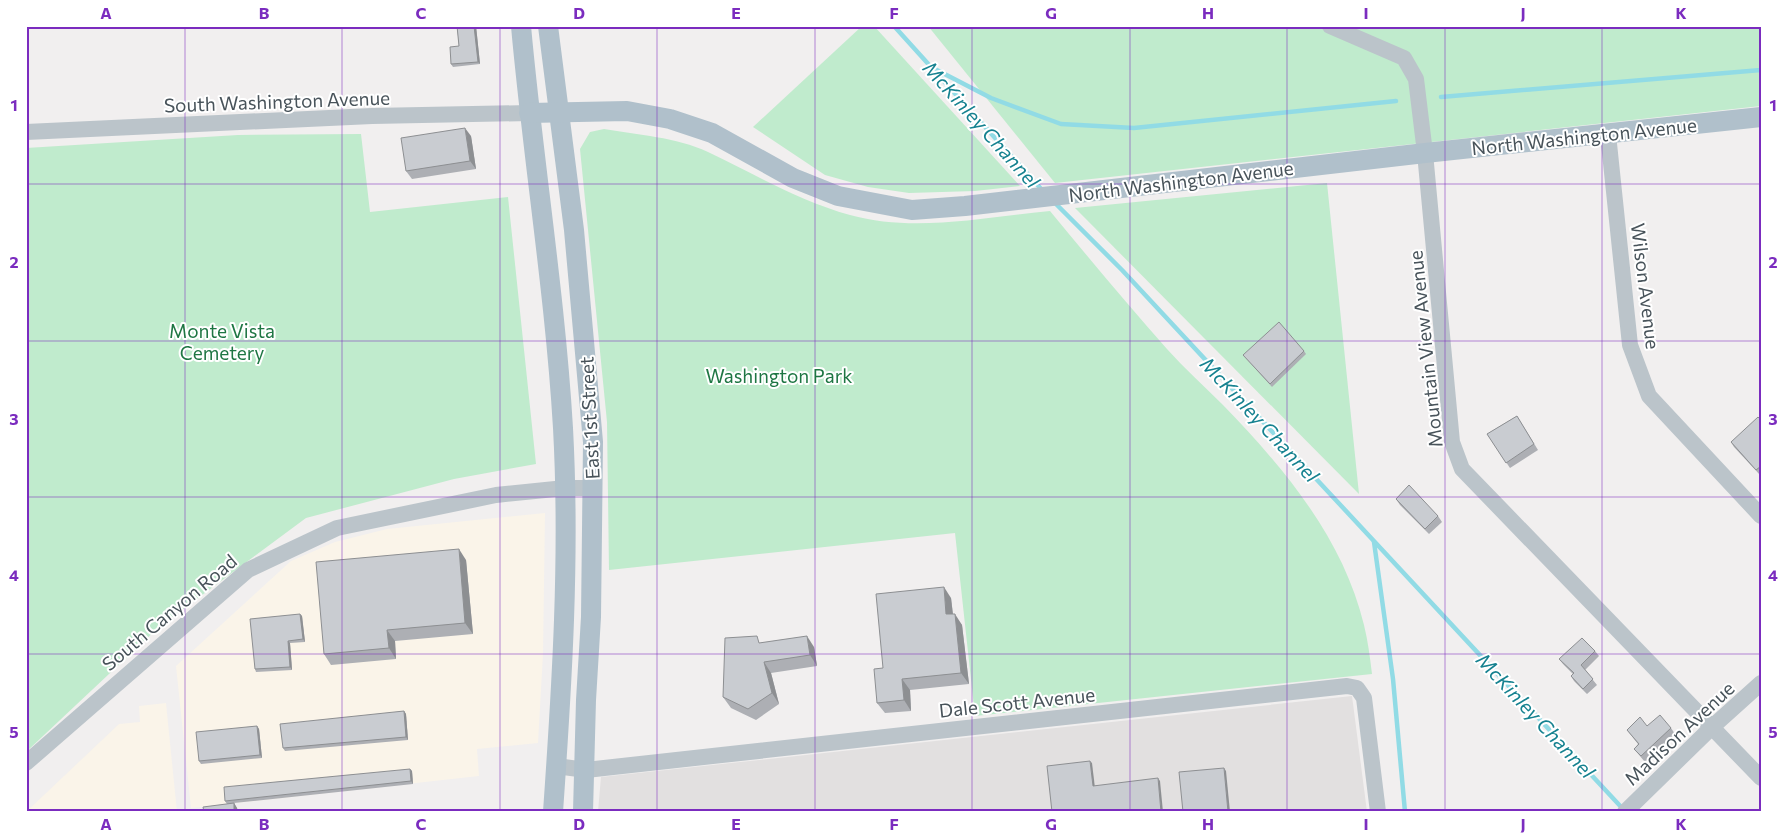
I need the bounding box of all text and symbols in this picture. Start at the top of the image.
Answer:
text: A [100,3,112,22]
text: B [259,3,270,22]
text: C [416,3,427,22]
text: D [573,3,585,22]
text: E [731,3,741,22]
text: F [889,3,899,22]
text: G [1045,3,1057,22]
text: H [1202,3,1214,22]
text: I [1363,3,1369,22]
text: J [1520,3,1526,22]
text: K [1675,3,1687,22]
water label: McKinley Channel [919,56,1046,193]
street label: South Washington Avenue [164,86,390,116]
text: 1 [10,95,18,114]
text: 1 [1769,95,1777,114]
street label: North Washington Avenue [1470,113,1698,159]
street label: North Washington Avenue [1067,156,1295,206]
street label: Wilson Avenue [1627,222,1665,350]
street label: Mountain View Avenue [1403,249,1447,449]
text: 2 [9,252,19,271]
text: 2 [1768,252,1778,271]
park label: Monte Vista Cemetery [169,319,275,364]
water label: McKinley Channel [1196,351,1325,487]
street label: East 1st Street [574,356,604,480]
park label: Washington Park [705,364,853,387]
text: 3 [9,409,19,428]
text: 3 [1768,409,1778,428]
street label: South Canyon Road [97,549,241,675]
text: 4 [9,565,19,584]
text: 4 [1768,565,1778,584]
water label: McKinley Channel [1472,647,1601,783]
street label: Madison Avenue [1619,676,1739,790]
street label: Dale Scott Avenue [938,682,1096,722]
text: 5 [9,722,19,741]
text: 5 [1768,722,1778,741]
text: A [100,814,112,833]
text: B [259,814,270,833]
text: C [416,814,427,833]
text: D [573,814,585,833]
text: E [731,814,741,833]
text: F [889,814,899,833]
text: G [1045,814,1057,833]
text: H [1202,814,1214,833]
text: I [1363,814,1369,833]
text: J [1520,814,1526,833]
text: K [1675,814,1687,833]

